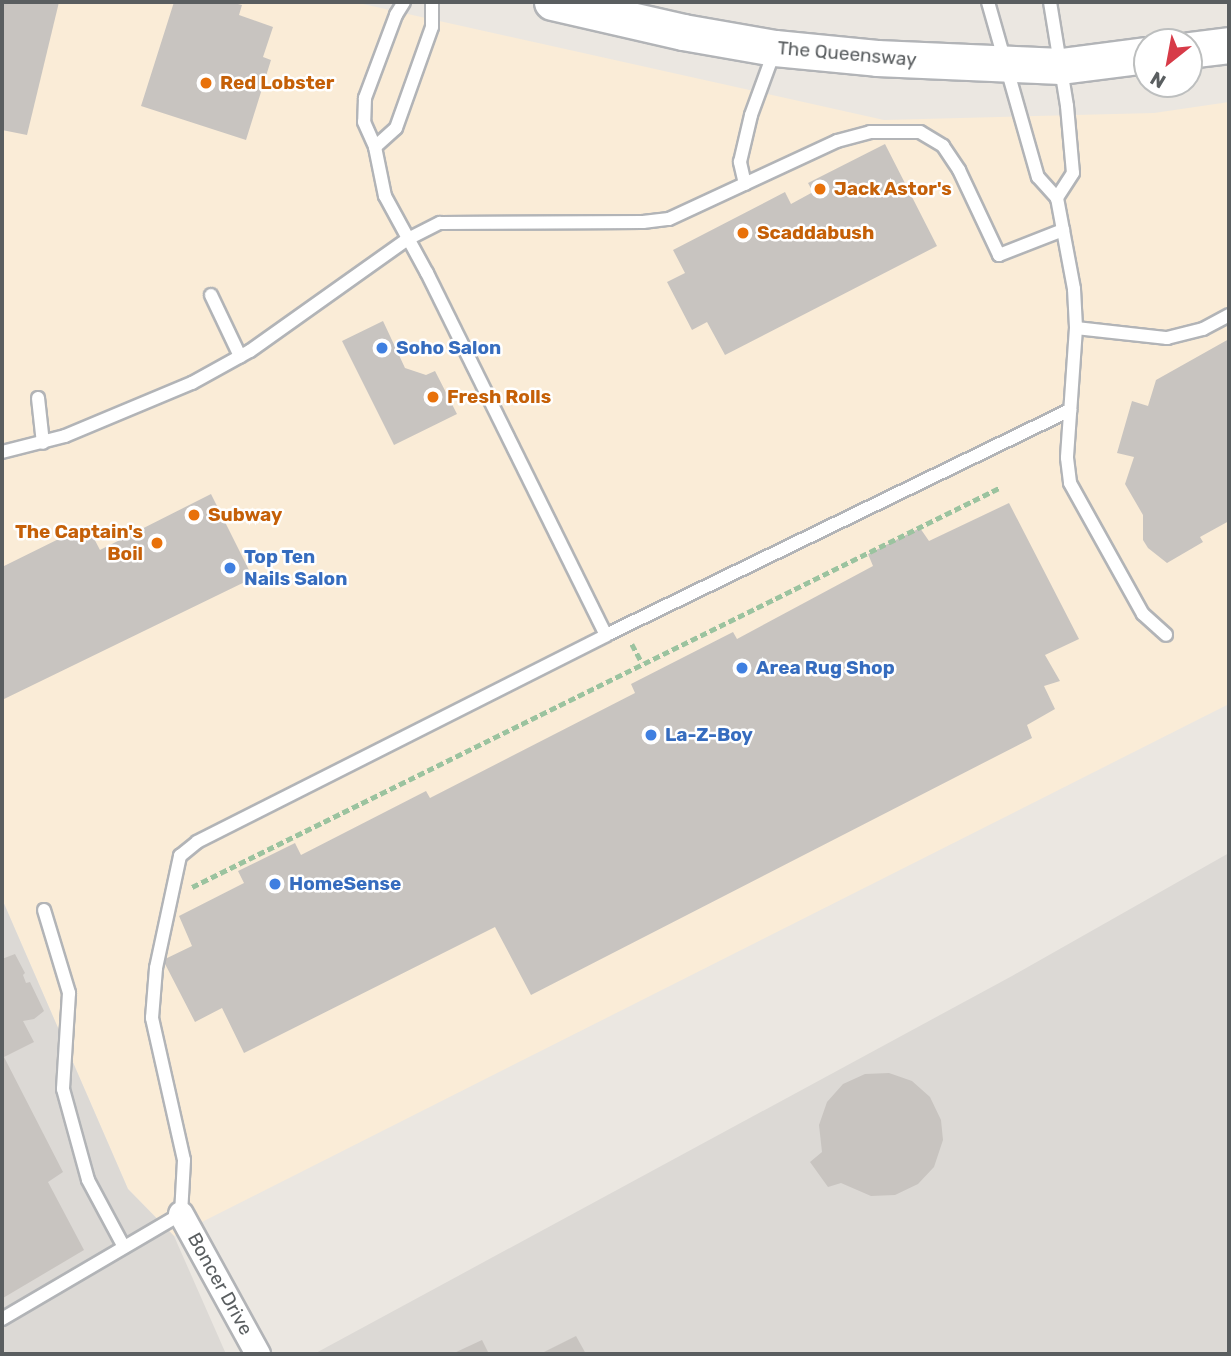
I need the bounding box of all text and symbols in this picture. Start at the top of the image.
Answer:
north arrow [1133,28,1203,98]
street label: The Queensway [776,37,918,71]
text: N [1146,66,1170,93]
place label: Red Lobster [220,72,334,94]
marker: Red Lobster [198,75,214,91]
place label: Jack Astor's [834,178,952,200]
marker: Jack Astor's [812,181,828,197]
place label: Scaddabush [757,222,874,244]
marker: Scaddabush [735,225,751,241]
place label: Soho Salon [396,337,501,359]
marker: Soho Salon [374,340,390,356]
place label: Fresh Rolls [447,386,551,408]
marker: Fresh Rolls [425,389,441,405]
place label: Subway [208,504,282,526]
marker: Subway [186,507,202,523]
place label: The Captain's Boil [15,521,143,565]
marker: The Captain's Boil [149,535,165,551]
place label: Top Ten Nails Salon [244,546,347,590]
marker: Top Ten Nails Salon [222,560,238,576]
place label: Area Rug Shop [756,657,895,679]
marker: Area Rug Shop [734,660,750,676]
place label: La-Z-Boy [665,724,753,746]
marker: La-Z-Boy [643,727,659,743]
place label: HomeSense [289,873,401,895]
marker: HomeSense [267,876,283,892]
street label: Boncer Drive [182,1229,258,1339]

